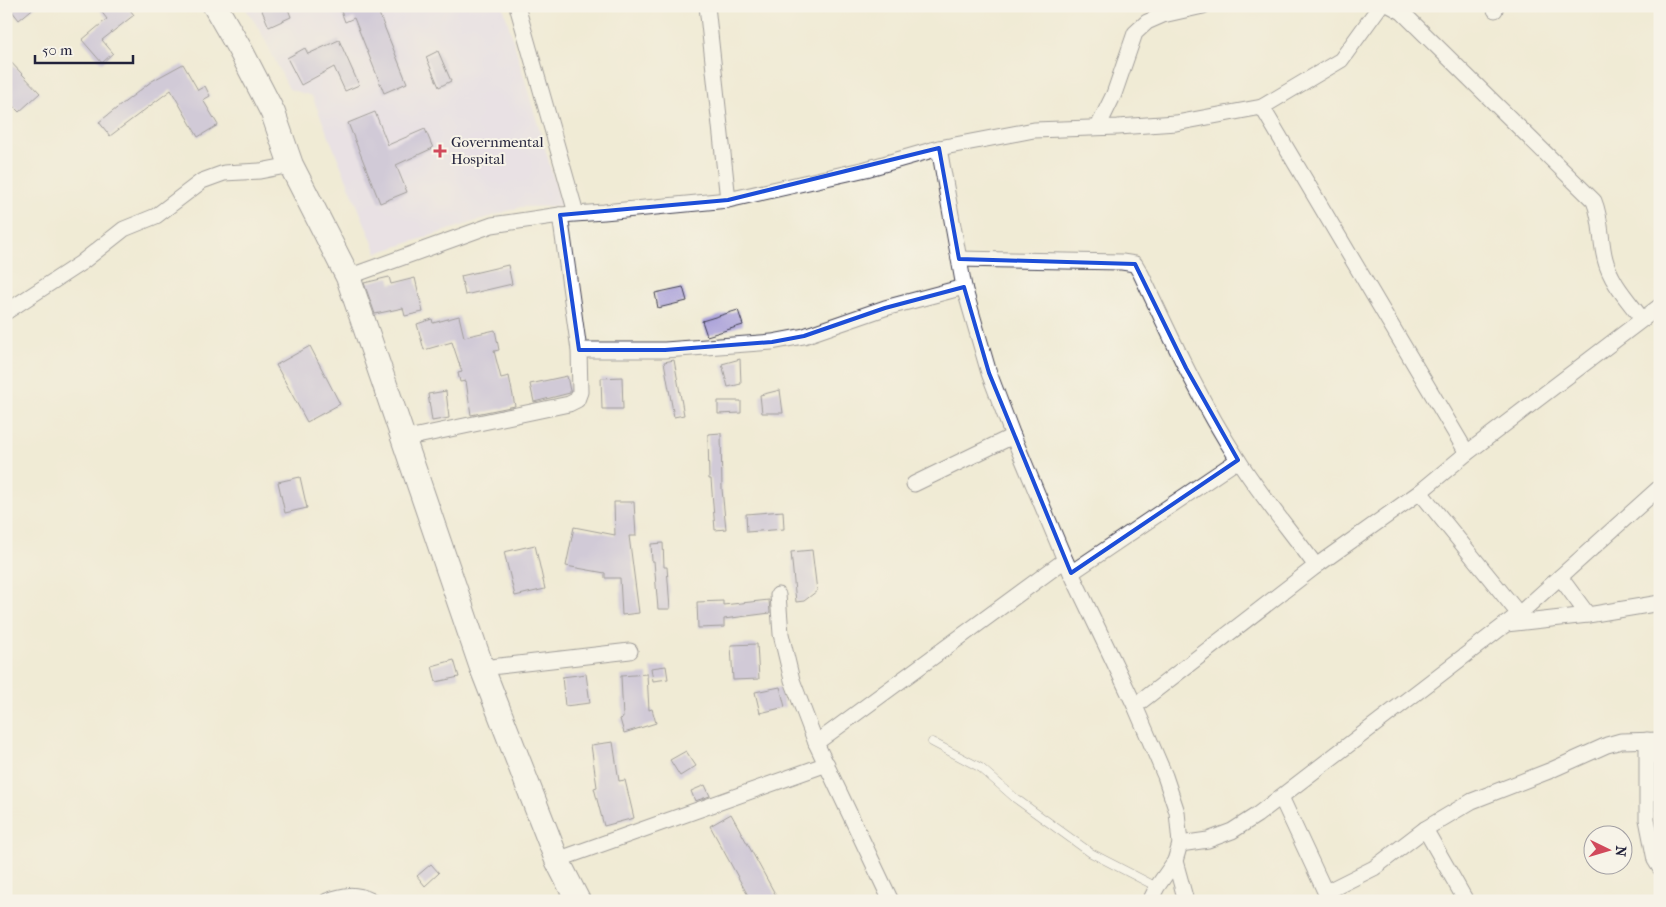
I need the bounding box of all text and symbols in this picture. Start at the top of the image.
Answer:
scale bar [35,32,132,64]
text: 50 m [42,41,73,59]
place label: Governmental Hospital [451,133,544,168]
marker: Governmental Hospital [433,144,447,158]
north arrow [1584,824,1634,874]
text: N [1611,845,1629,857]

